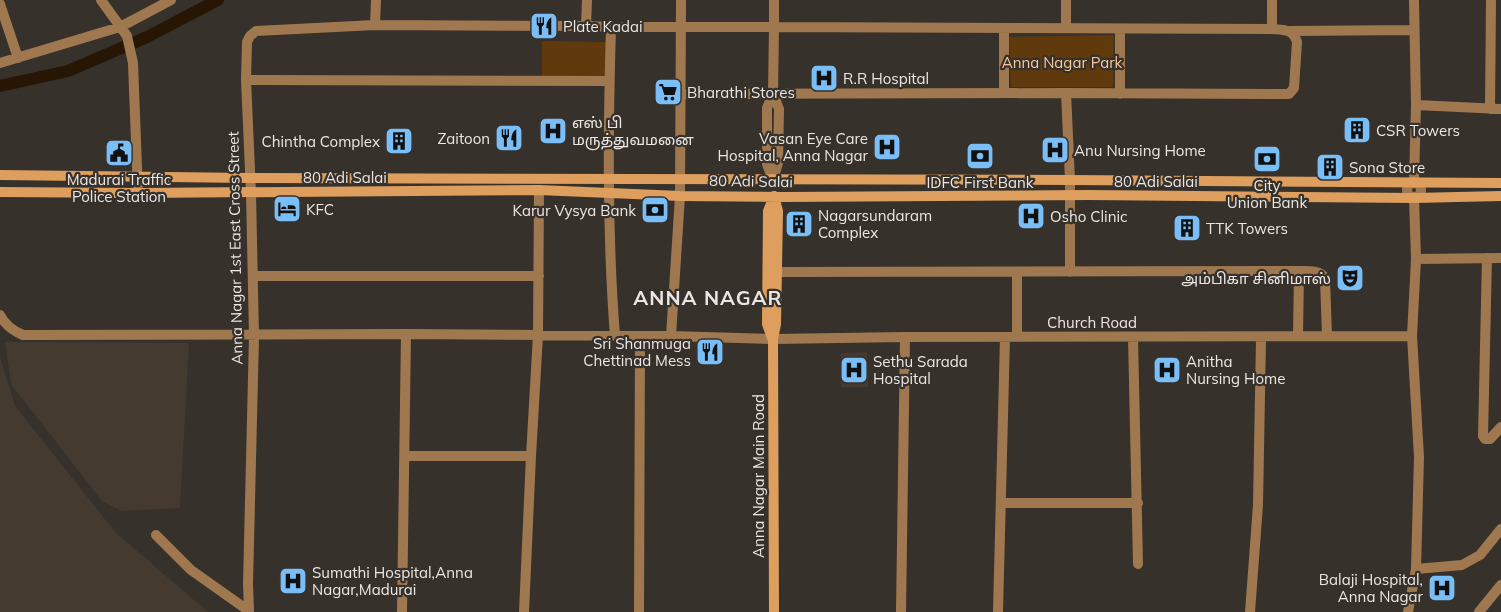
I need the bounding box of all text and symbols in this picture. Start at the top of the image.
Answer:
restaurant icon: Plate Kadai [529,11,559,41]
place label: Plate Kadai [563,17,643,36]
park label: Anna Nagar Park [1002,53,1123,72]
hospital icon: R.R Hospital [809,63,839,93]
place label: R.R Hospital [843,69,929,88]
supermarket icon: Bharathi Stores [653,77,683,107]
place label: Bharathi Stores [687,83,795,102]
place label: எஸ் பி மருத்துவமனை [572,113,694,151]
building icon: CSR Towers [1342,115,1372,145]
hospital icon: எஸ் பி மருத்துவமனை [538,116,568,146]
place label: CSR Towers [1376,121,1460,140]
restaurant icon: Zaitoon [494,123,524,153]
building icon: Chintha Complex [384,126,414,156]
place label: Zaitoon [438,129,490,148]
place label: Vasan Eye Care Hospital, Anna Nagar [718,129,869,165]
street label: Anna Nagar 1st East Cross Street [223,131,247,365]
place label: Chintha Complex [261,132,380,151]
hospital icon: Vasan Eye Care Hospital, Anna Nagar [872,132,902,162]
hospital icon: Anu Nursing Home [1040,135,1070,165]
public building icon: Madurai Traffic Police Station [104,138,134,168]
bank icon: IDFC First Bank [965,141,995,171]
place label: Anu Nursing Home [1074,141,1206,160]
bank icon: City Union Bank [1252,144,1282,174]
building icon: Sona Store [1315,152,1345,182]
place label: Sona Store [1349,158,1425,177]
street label: 80 Adi Salai [303,168,387,187]
place label: Madurai Traffic Police Station [67,170,171,206]
street label: 80 Adi Salai [709,171,793,191]
street label: 80 Adi Salai [1114,172,1198,191]
place label: IDFC First Bank [926,173,1034,192]
place label: City Union Bank [1227,176,1307,212]
hotel icon: KFC [272,194,302,224]
bank icon: Karur Vysya Bank [640,195,670,225]
place label: KFC [306,200,334,219]
place label: Karur Vysya Bank [512,201,636,220]
hospital icon: Osho Clinic [1016,201,1046,231]
place label: Nagarsundaram Complex [818,206,932,242]
place label: Osho Clinic [1050,207,1127,226]
building icon: Nagarsundaram Complex [784,209,814,239]
building icon: TTK Towers [1172,213,1202,243]
place label: TTK Towers [1206,219,1288,238]
theatre icon: அம்பிகா சினிமாஸ் [1335,263,1365,293]
place label: அம்பிகா சினிமாஸ் [1181,269,1331,288]
district label: ANNA NAGAR [633,285,783,310]
street label: Church Road [1047,313,1137,332]
place label: Sri Shanmuga Chettinad Mess [583,334,691,370]
restaurant icon: Sri Shanmuga Chettinad Mess [695,337,725,367]
place label: Sethu Sarada Hospital [873,352,968,388]
place label: Anitha Nursing Home [1186,352,1285,388]
hospital icon: Sethu Sarada Hospital [839,355,869,385]
hospital icon: Anitha Nursing Home [1152,355,1182,385]
street label: Anna Nagar Main Road [749,394,768,558]
place label: Sumathi Hospital,Anna Nagar,Madurai [312,563,473,599]
hospital icon: Sumathi Hospital,Anna Nagar,Madurai [278,566,308,596]
place label: Balaji Hospital, Anna Nagar [1319,570,1424,606]
hospital icon: Balaji Hospital, Anna Nagar [1427,573,1457,603]

